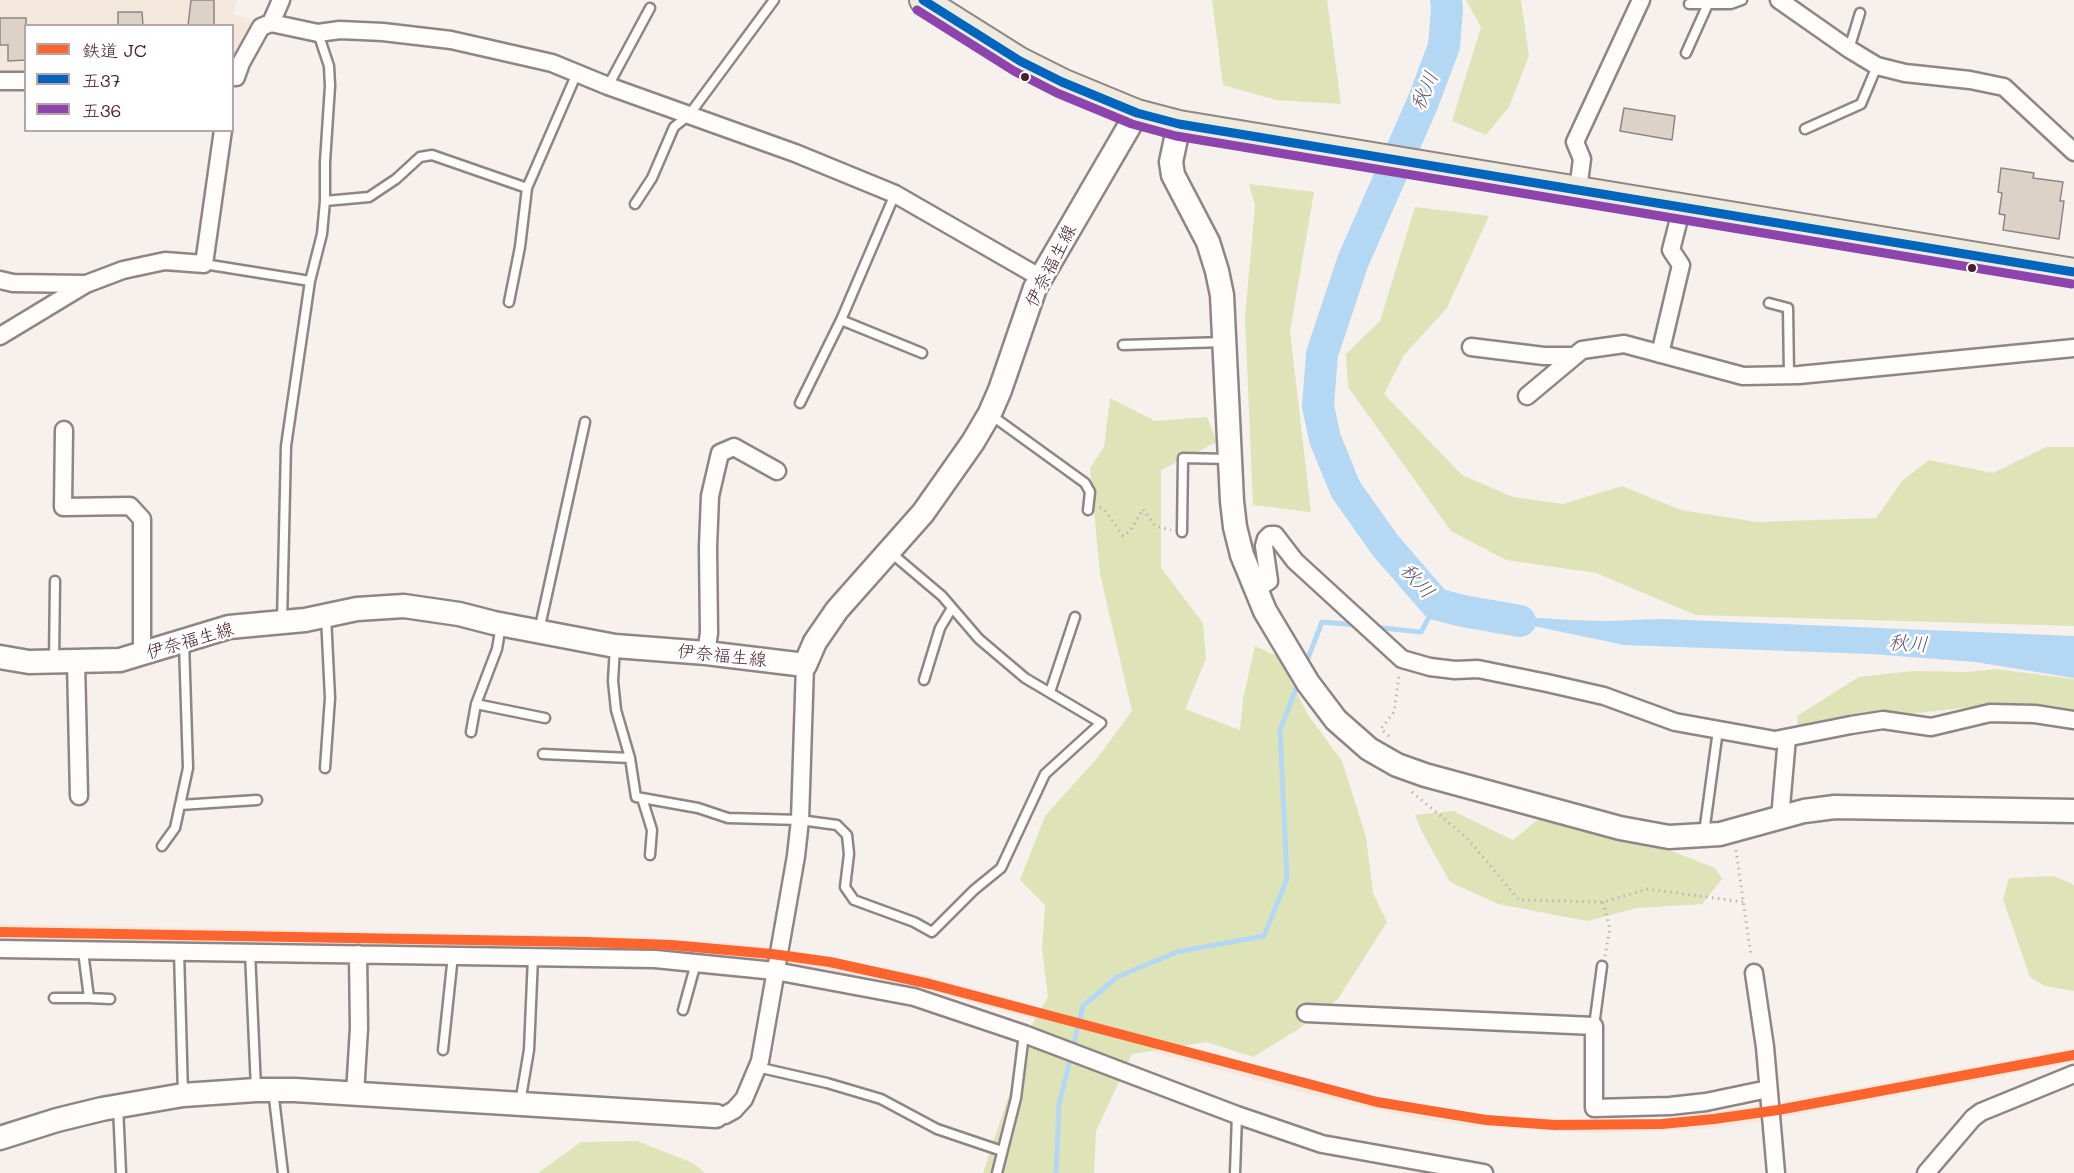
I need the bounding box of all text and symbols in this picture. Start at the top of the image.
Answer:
legend [24,24,234,132]
text: 鉄道 JC [82,38,147,62]
text: 五37 [82,68,121,92]
water label: 秋川 [1406,68,1444,114]
unlabelled marker [1019,71,1031,83]
text: 五36 [82,98,121,122]
street label: 伊奈福生線 [1021,221,1081,311]
unlabelled marker [1966,262,1978,274]
water label: 秋川 [1395,558,1439,604]
street label: 伊奈福生線 [144,618,236,664]
water label: 秋川 [1887,631,1929,657]
street label: 伊奈福生線 [676,641,768,671]

